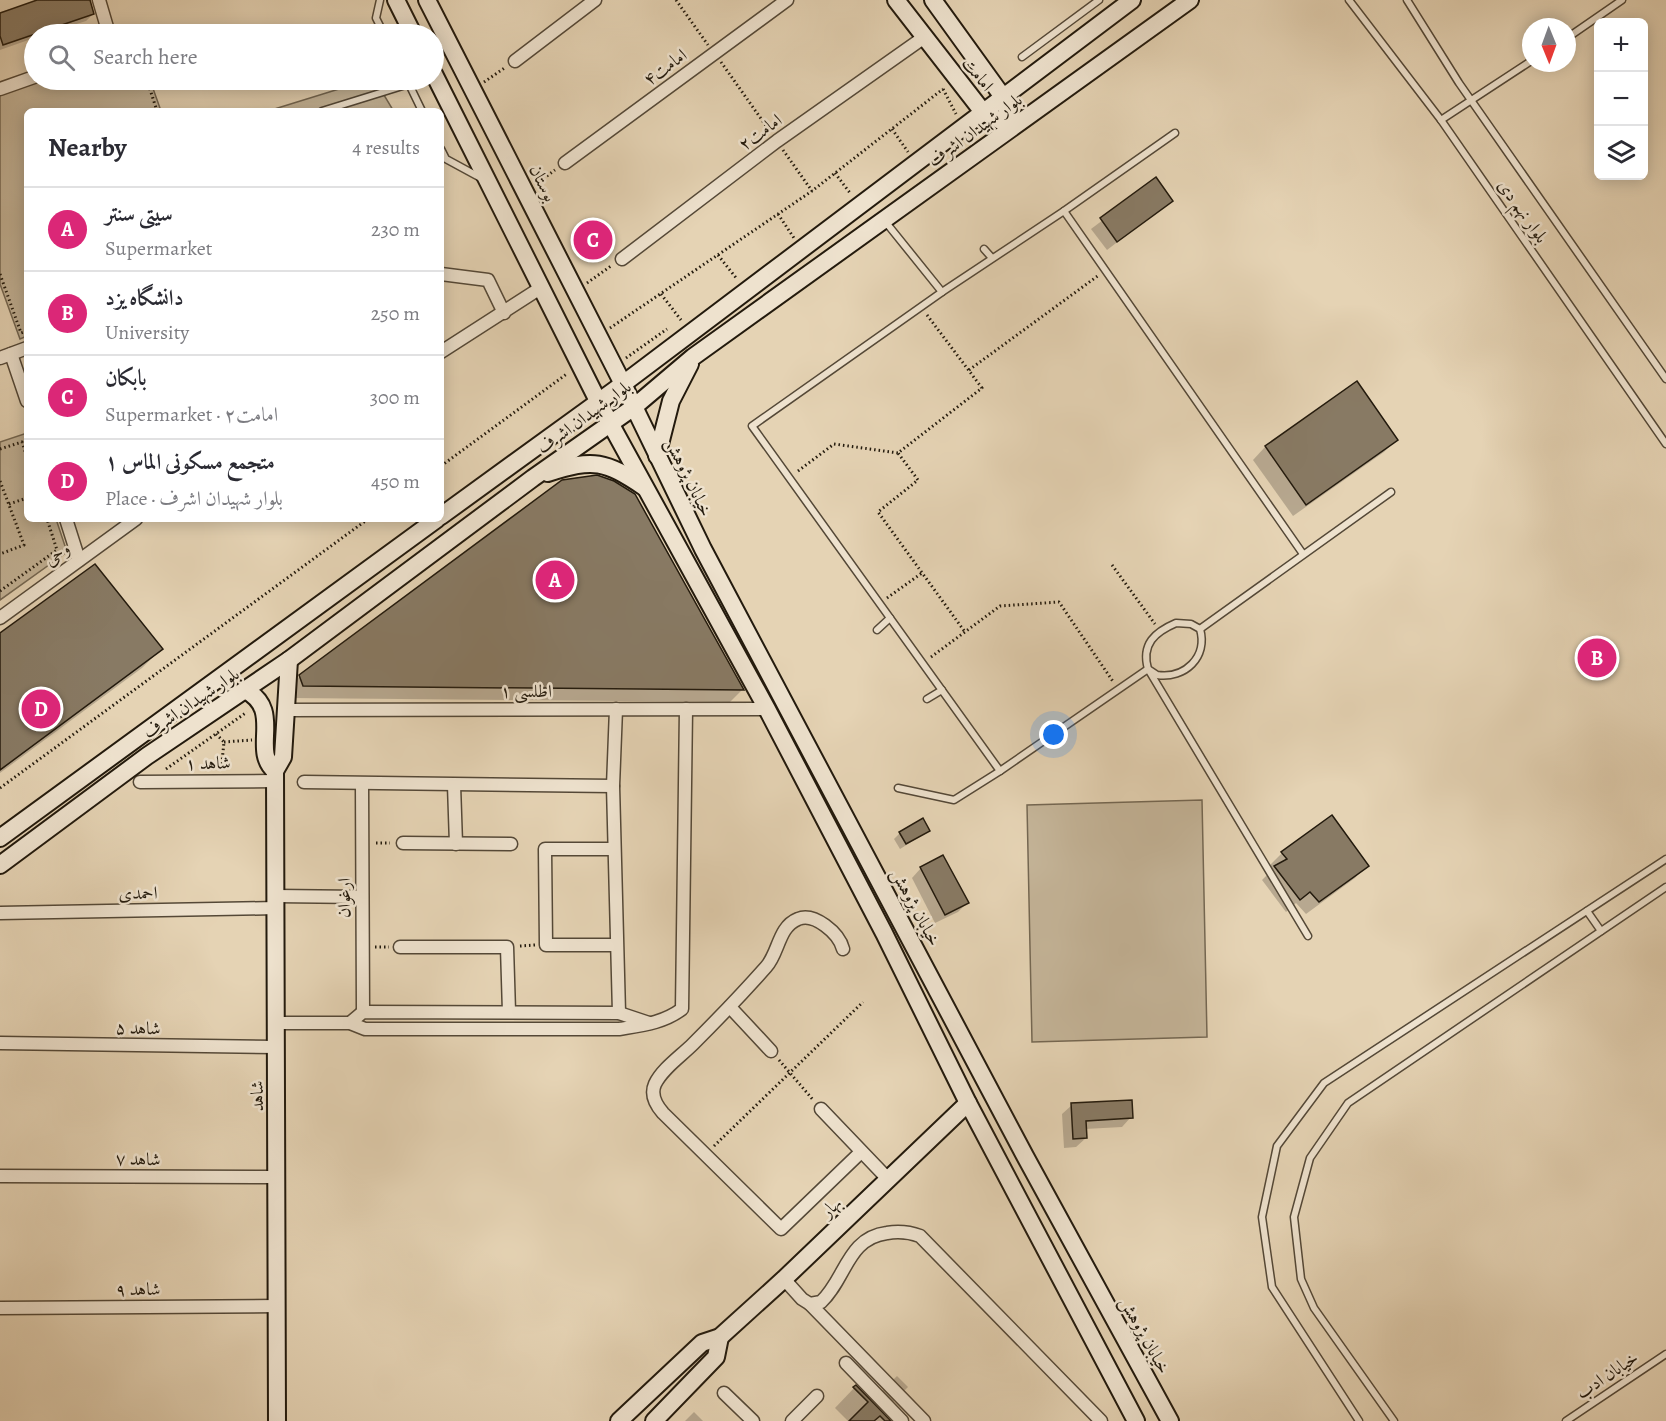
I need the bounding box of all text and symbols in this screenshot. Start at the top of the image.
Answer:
north arrow [1522,18,1576,72]
map controls [1594,18,1648,180]
button: + [1594,18,1648,72]
search box [24,24,444,90]
icon: search [45,41,78,74]
text: Search here [93,42,198,72]
street label: امامت۴ [638,43,692,91]
street label: امامت [957,52,999,96]
button: − [1594,72,1648,126]
street label: بلوار شهیدان اشرف [923,88,1027,172]
street label: امامت۲ [733,108,787,156]
button: layers [1594,126,1648,180]
text: Nearby [48,130,127,165]
text: 4 results [352,134,420,161]
street label: بوستان [524,160,562,206]
street label: بلوار نهم دی [1488,174,1554,251]
text: سیتی سنتر [105,199,173,229]
text: A [61,216,74,243]
text: 230 m [371,216,420,243]
pin: C [574,218,612,262]
text: Supermarket [105,235,212,262]
text: دانشگاه یزد [105,283,184,313]
text: B [61,300,74,327]
text: 250 m [371,300,420,327]
text: University [105,319,189,346]
text: بابکان [105,363,147,393]
street label: بلوار شهیدان اشرف [532,375,636,459]
text: C [61,384,74,411]
text: 300 m [370,384,420,411]
text: Supermarket · امامت۲ [105,401,278,428]
street label: خیابان پژوهش [660,434,718,520]
text: متجمع مسکونی الماس ۱ [105,447,275,477]
text: D [61,468,74,495]
text: 450 m [371,468,420,495]
text: Place · بلوار شهیدان اشرف [105,485,283,512]
street label: وحی [39,536,75,572]
pin: A [536,558,574,602]
pin: B [1578,636,1616,680]
street label: بلوار شهیدان اشرف [138,662,244,744]
street label: اطلسی ۱ [500,679,552,704]
pin: D [22,686,60,732]
your location [1039,720,1068,749]
street label: شاهد ۱ [185,751,231,775]
street label: خیابان پژوهش [885,864,947,950]
street label: ارغوان [332,878,356,918]
street label: احمدی [118,881,158,905]
street label: شاهد ۵ [115,1016,161,1040]
street label: شاهد [245,1081,269,1111]
street label: شاهد ۷ [115,1147,161,1171]
street label: بهار [814,1191,847,1224]
street label: شاهد ۹ [115,1277,161,1301]
street label: خیابان پژوهش [1114,1292,1176,1378]
street label: خیابان ادب [1571,1345,1643,1405]

